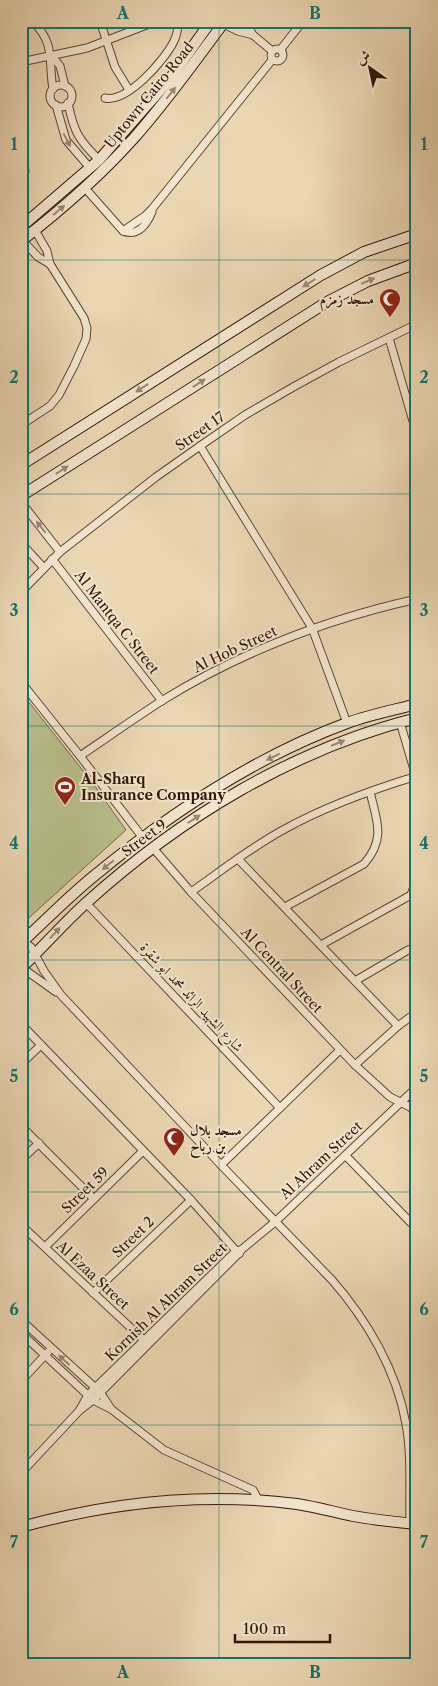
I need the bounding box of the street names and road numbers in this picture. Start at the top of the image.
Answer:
street label: Uptown Cairo Road [101,38,198,152]
street label: Street 17 [172,407,228,454]
street label: Al Mantqa C Street [70,566,163,678]
street label: Al Hob Street [189,622,280,677]
street label: Street 9 [118,815,170,861]
street label: Al Central Street [237,922,327,1017]
street label: شارع الشهيد الرائد محمد ابو شقرة [134,939,247,1058]
street label: Al Ahram Street [275,1117,366,1204]
street label: Street 59 [57,1163,113,1217]
street label: Street 2 [108,1213,158,1261]
street label: Al Ezaa Street [52,1236,133,1313]
street label: Kornish Al Ahram Street [101,1239,231,1365]

